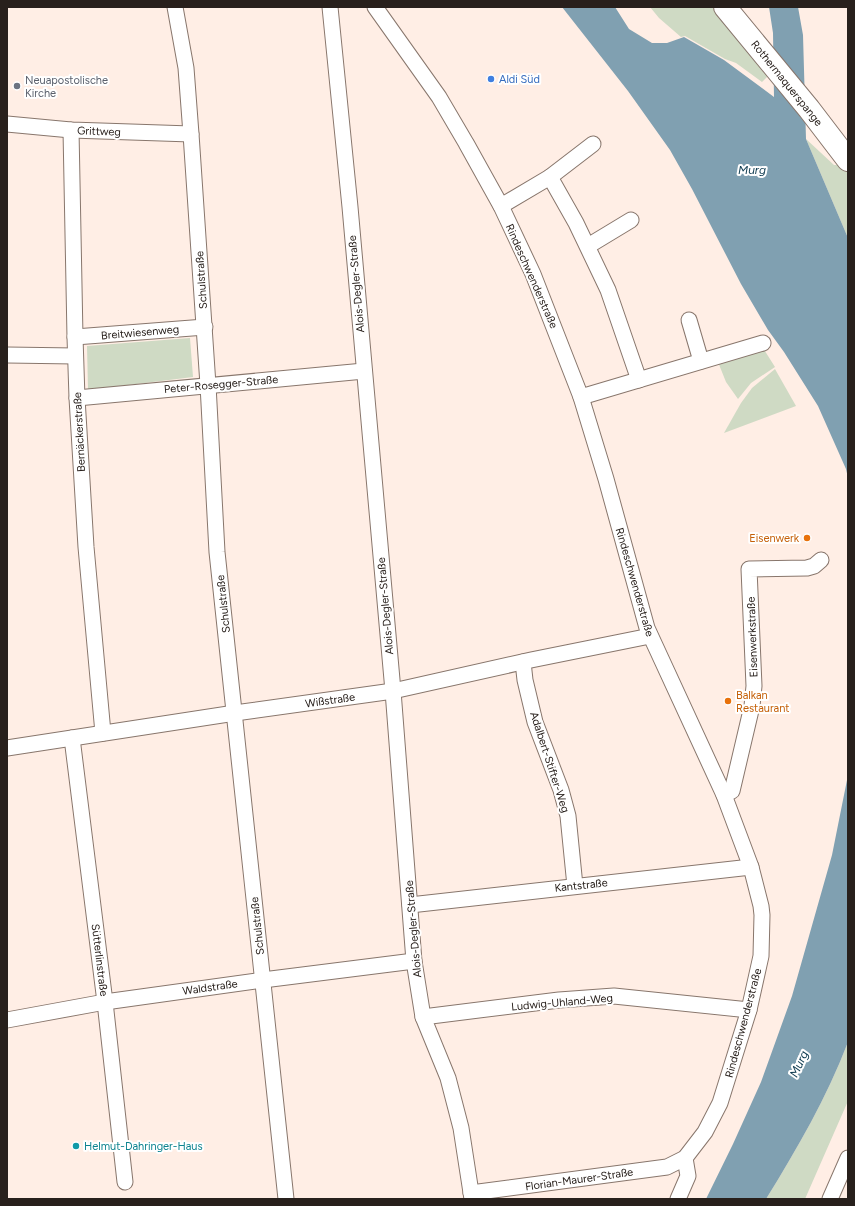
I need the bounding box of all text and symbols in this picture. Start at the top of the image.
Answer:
street label: Rothermaquerspange [748,38,825,129]
place label: Aldi Süd [499,73,540,86]
place label: Neuapostolische Kirche [25,74,108,100]
marker: Aldi Süd [486,74,496,84]
marker: Neuapostolische Kirche [12,81,22,91]
street label: Grittweg [77,124,121,139]
water label: Murg [738,163,766,177]
street label: Rindeschwenderstraße [503,222,560,330]
street label: Alois-Degler-Straße [346,235,367,333]
street label: Schulstraße [193,250,210,309]
street label: Breitwiesenweg [100,323,180,342]
street label: Peter-Rosegger-Straße [163,373,279,396]
street label: Bernäckerstraße [71,392,88,472]
street label: Rindeschwenderstraße [613,526,656,638]
place label: Eisenwerk [749,532,800,545]
marker: Eisenwerk [802,533,812,543]
street label: Alois-Degler-Straße [375,557,396,655]
street label: Schulstraße [214,574,233,634]
street label: Eisenwerkstraße [745,596,760,678]
place label: Balkan Restaurant [736,689,790,715]
street label: Wißstraße [304,691,356,710]
marker: Balkan Restaurant [723,696,733,706]
street label: Adalbert-Stifter-Weg [527,710,572,814]
street label: Kantstraße [554,876,608,895]
street label: Alois-Degler-Straße [403,880,424,978]
street label: Schulstraße [248,896,267,956]
street label: Sütterlinstraße [89,923,110,997]
street label: Rindeschwenderstraße [723,967,764,1079]
street label: Waldstraße [182,977,238,998]
street label: Ludwig-Uhland-Weg [511,992,614,1013]
water label: Murg [787,1048,811,1080]
place label: Helmut-Dahringer-Haus [84,1140,203,1153]
marker: Helmut-Dahringer-Haus [71,1141,81,1151]
street label: Florian-Maurer-Straße [524,1165,634,1194]

